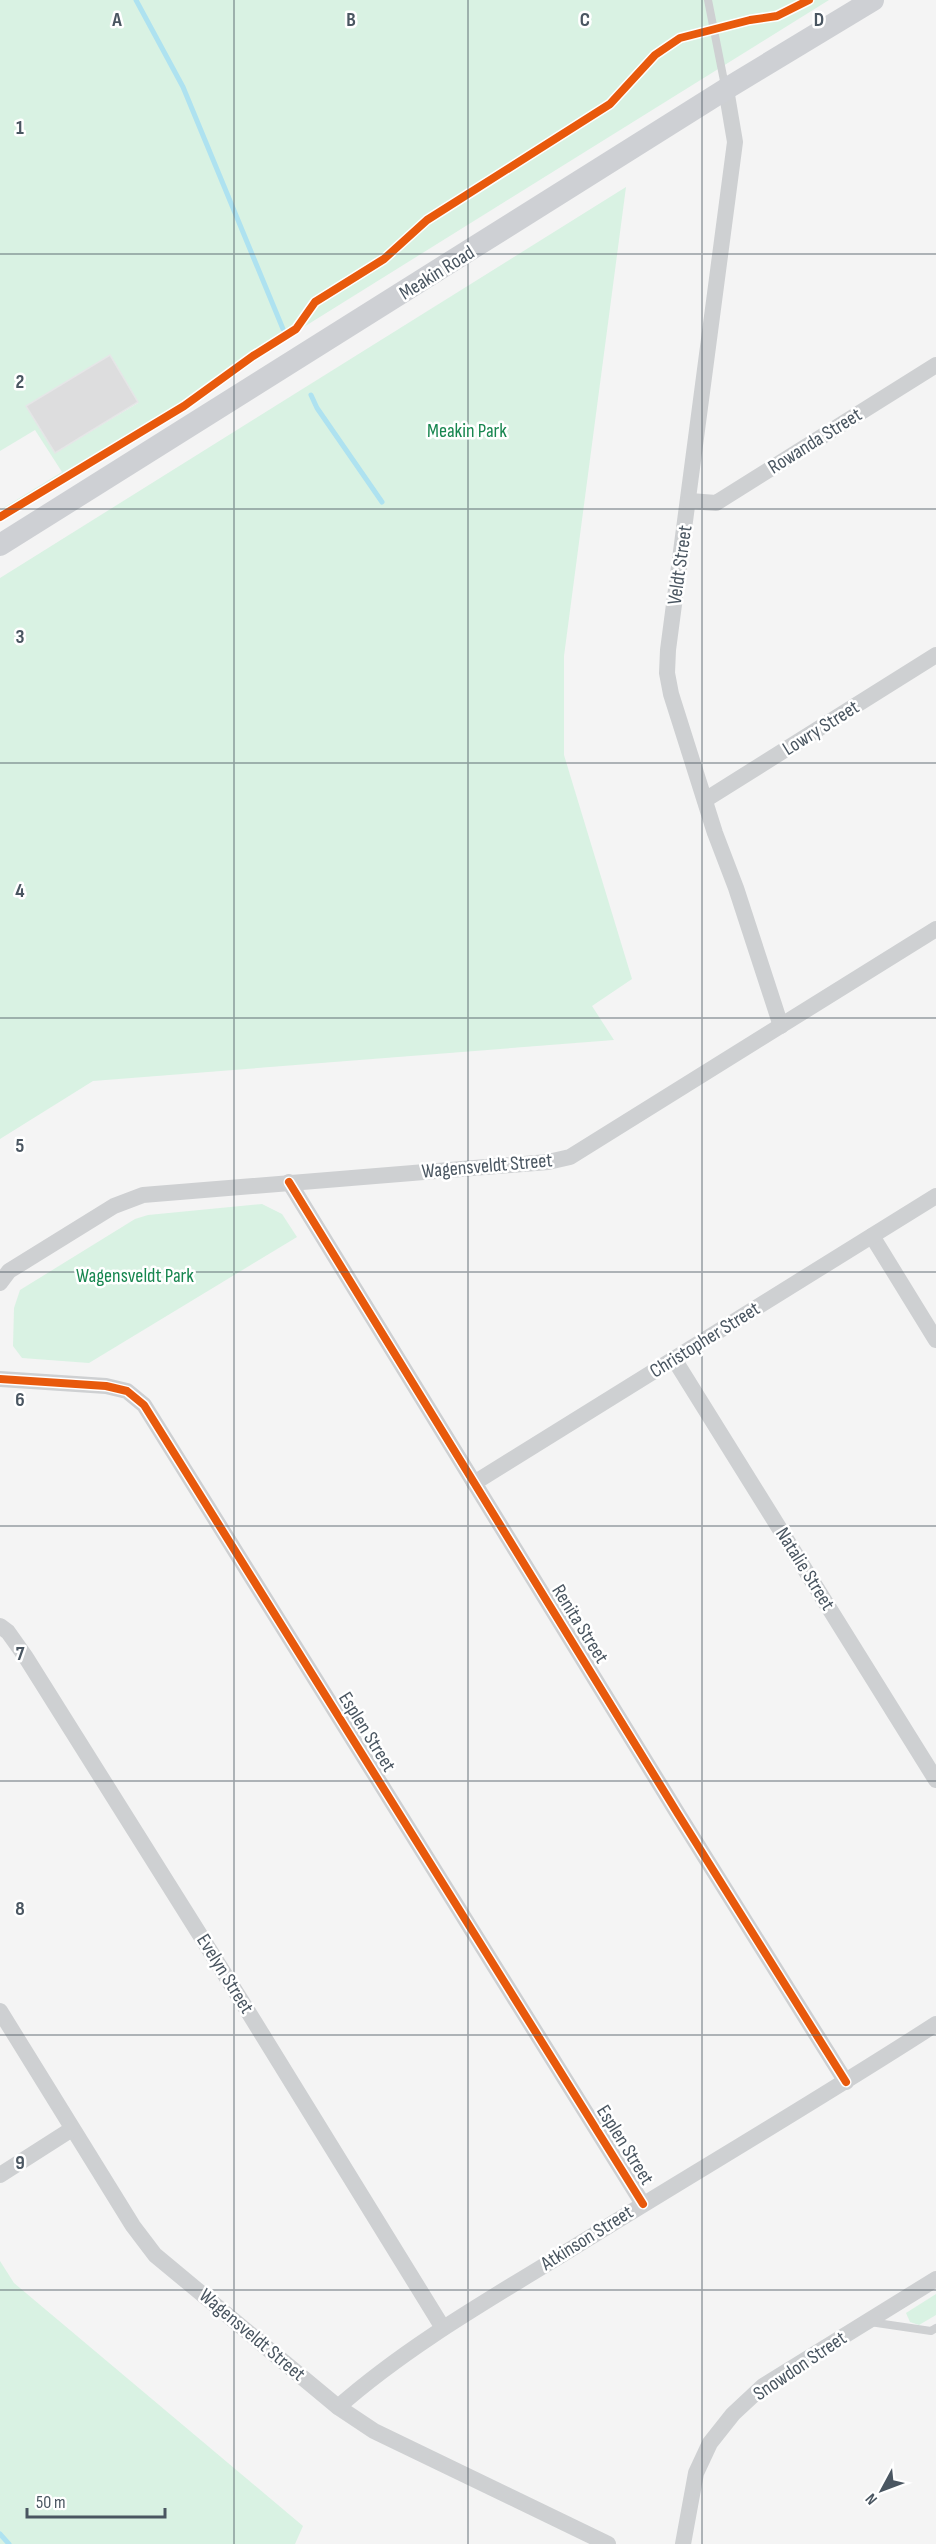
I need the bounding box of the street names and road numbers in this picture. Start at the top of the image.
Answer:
street label: Meakin Road [395,241,479,305]
street label: Rowanda Street [764,403,866,479]
street label: Veldt Street [663,524,697,606]
street label: Lowry Street [778,695,864,761]
street label: Wagensveldt Street [421,1148,553,1184]
street label: Christopher Street [646,1297,764,1383]
street label: Natalie Street [770,1523,840,1615]
street label: Renita Street [546,1580,614,1668]
street label: Esplen Street [333,1688,401,1776]
street label: Evelyn Street [191,1930,259,2018]
street label: Esplen Street [591,2101,659,2189]
street label: Atkinson Street [536,2200,637,2276]
street label: Wagensveldt Street [194,2284,310,2386]
street label: Snowdon Street [749,2326,851,2406]

